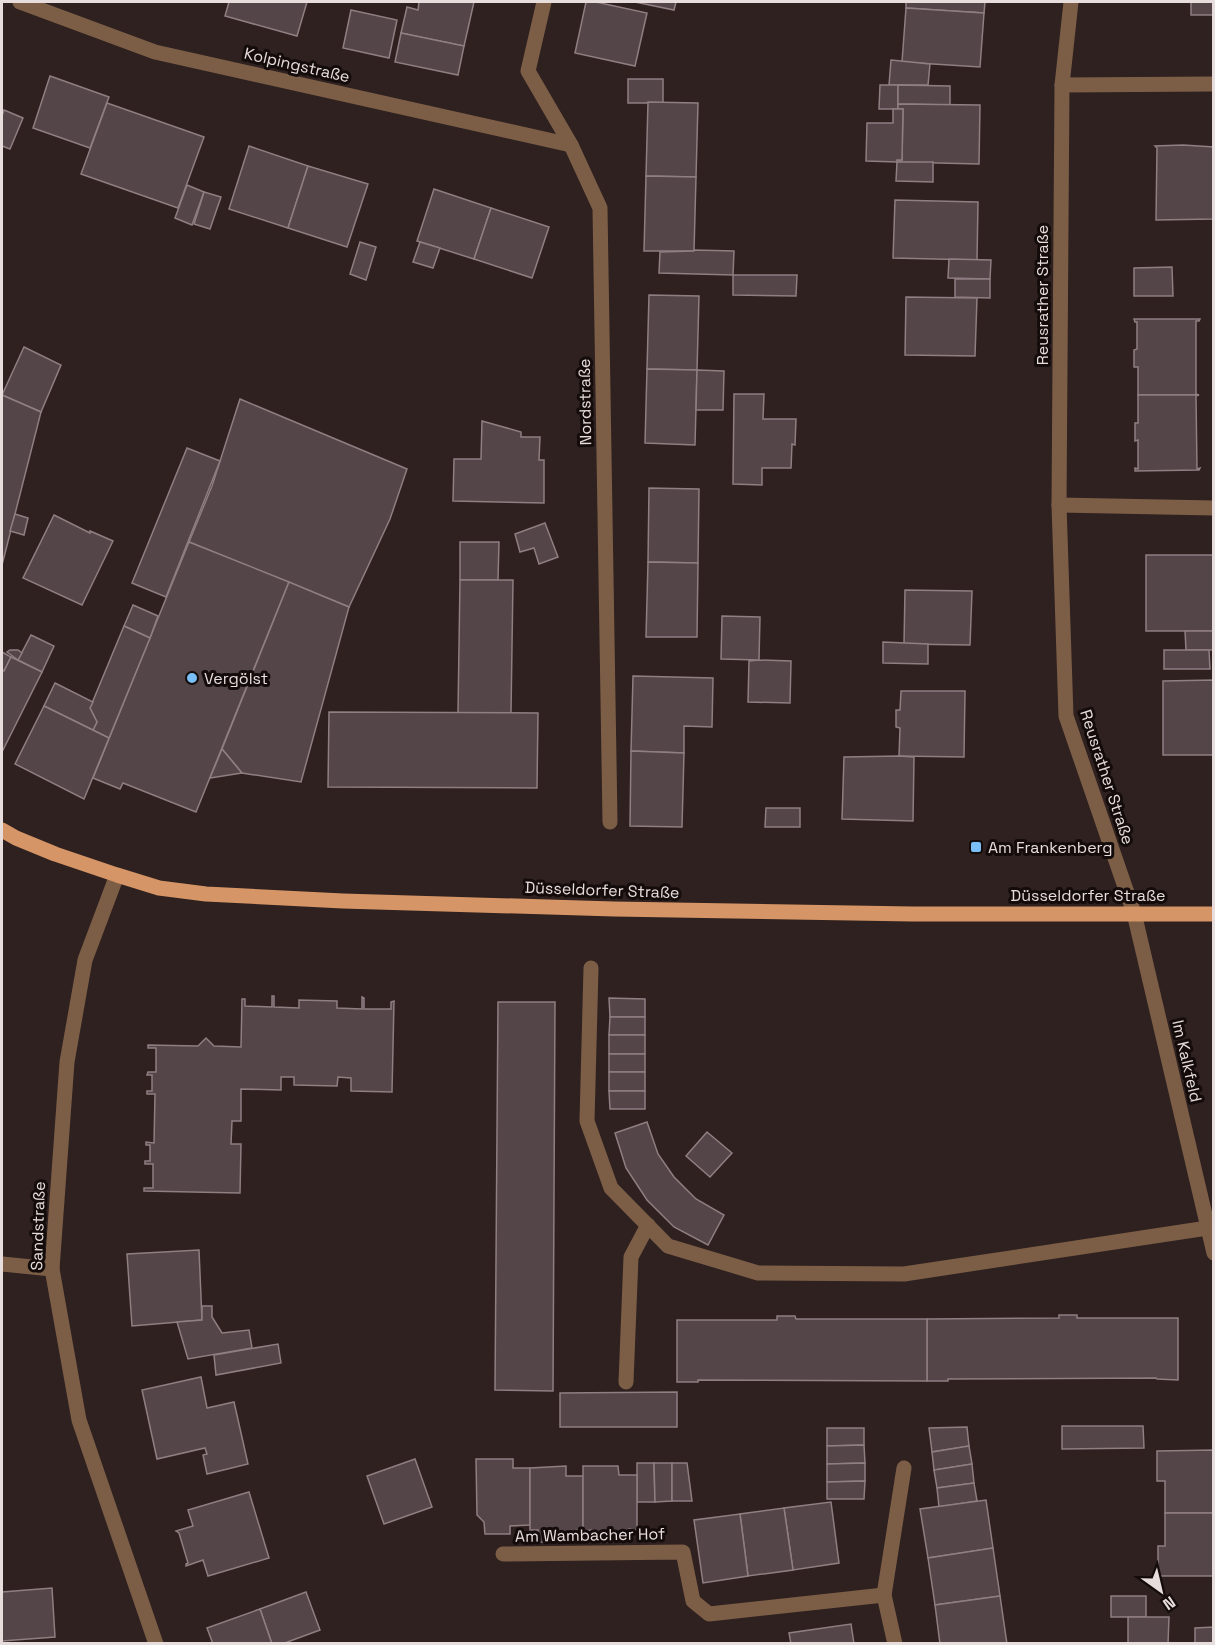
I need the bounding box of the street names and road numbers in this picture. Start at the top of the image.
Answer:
street label: Kolpingstraße [242,43,352,87]
street label: Reusrather Straße [1032,225,1053,365]
street label: Nordstraße [574,358,596,446]
street label: Reusrather Straße [1075,707,1139,847]
street label: Düsseldorfer Straße [524,877,680,903]
street label: Düsseldorfer Straße [1011,885,1165,906]
street label: Im Kalkfeld [1167,1018,1207,1104]
street label: Sandstraße [26,1181,50,1271]
street label: Am Wambacher Hof [515,1523,665,1547]

